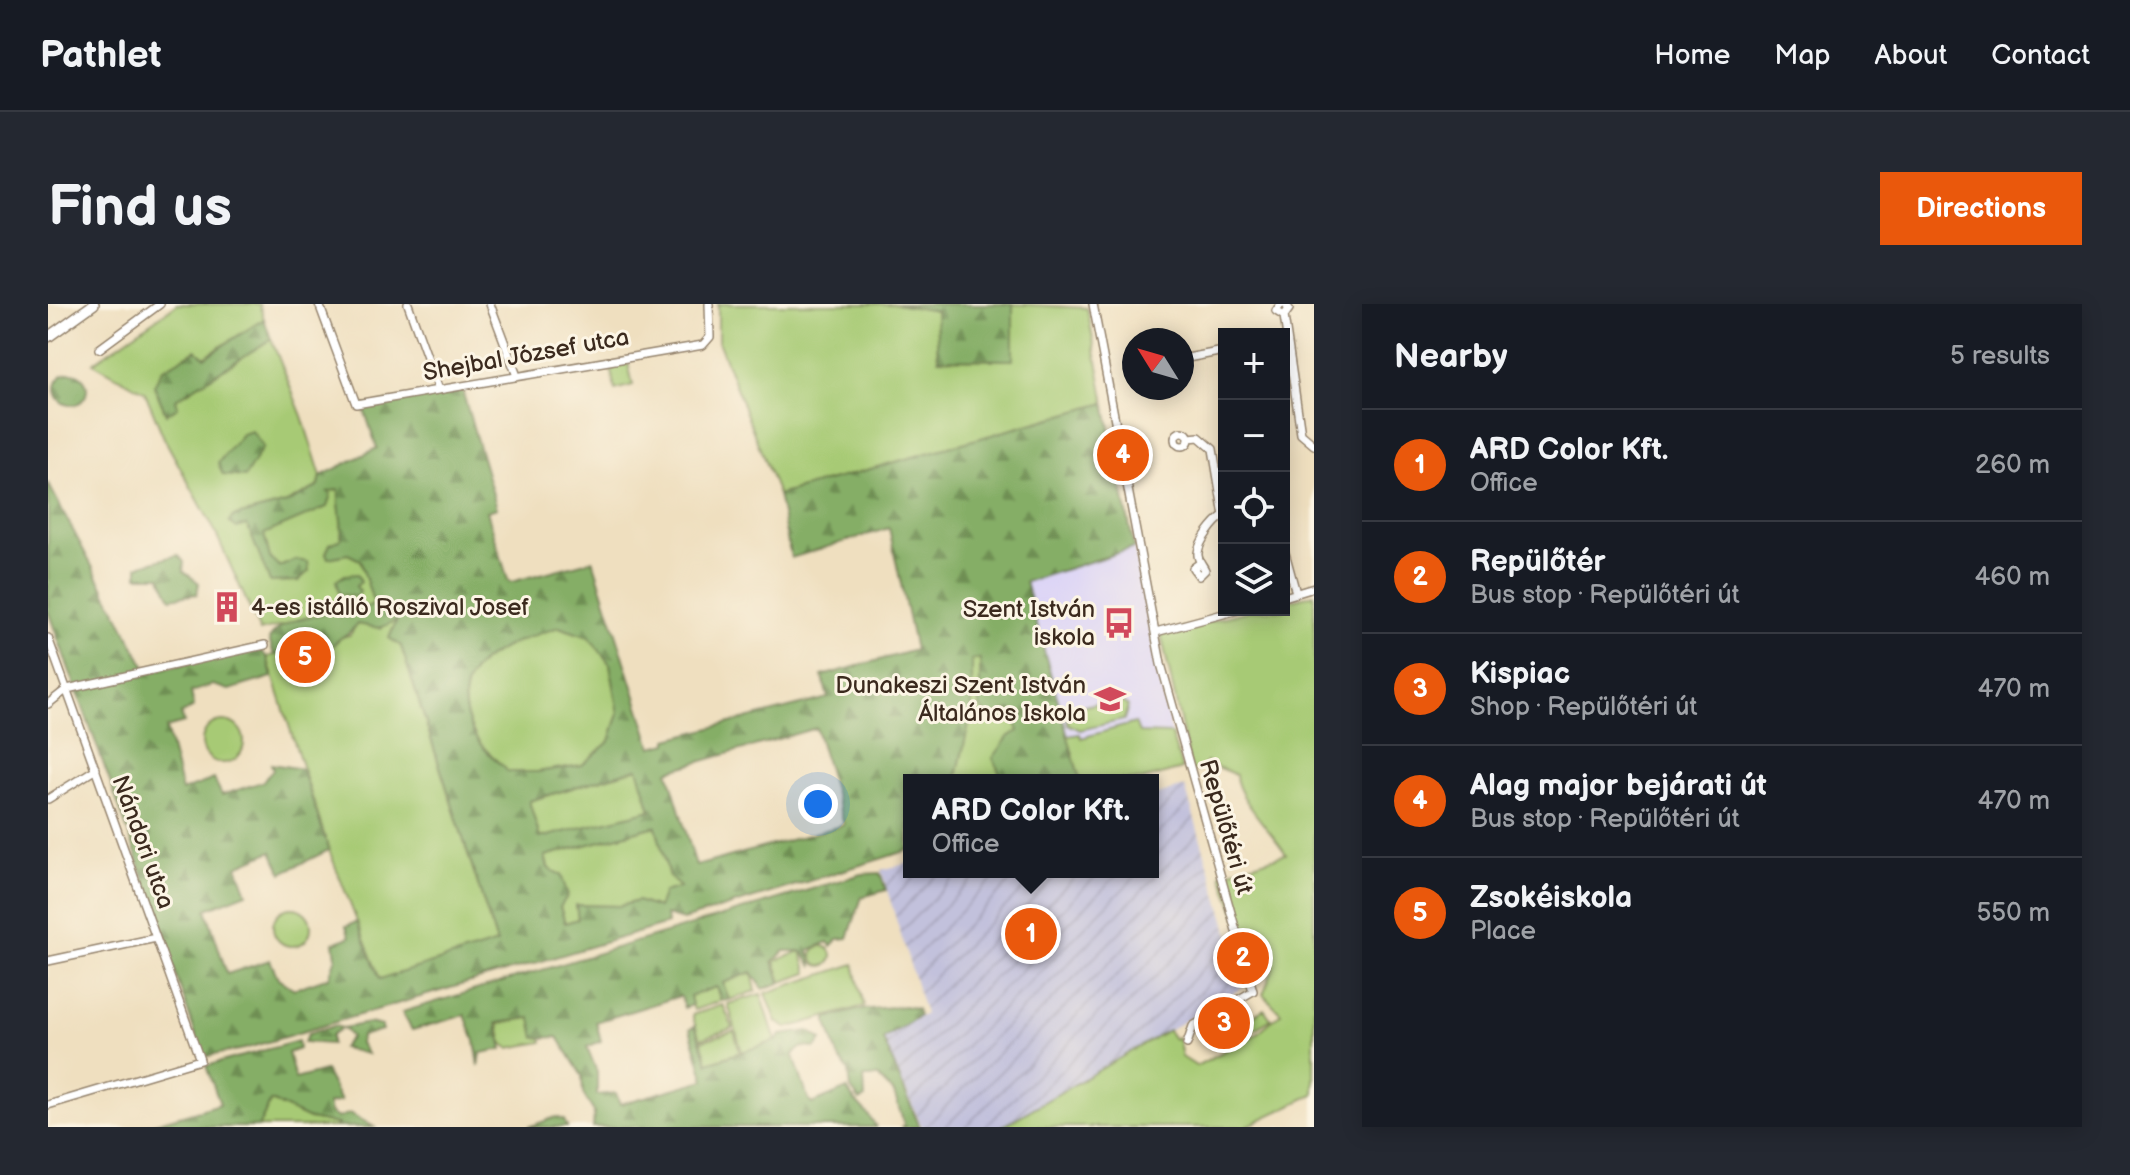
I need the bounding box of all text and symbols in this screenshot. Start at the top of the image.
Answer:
text: Pathlet [40,33,161,78]
text: Home [1654,39,1730,72]
text: Map [1774,39,1831,72]
text: About [1875,39,1947,72]
text: Contact [1991,39,2090,72]
button: Directions [1880,172,2082,245]
text: Find us [48,175,232,242]
street label: Shejbal József utca [421,323,631,387]
north arrow [1122,328,1194,400]
map controls [1218,328,1290,616]
button: + [1218,328,1290,400]
text: Nearby [1394,336,1508,377]
text: 5 results [1950,341,2050,372]
button: − [1218,400,1290,472]
pin: 4 [1097,425,1149,485]
text: ARD Color Kft. [1470,432,1668,468]
text: 1 [1415,450,1425,481]
text: 260 m [1975,450,2050,481]
text: Office [1470,468,1538,499]
button: locate [1218,472,1290,544]
button: layers [1218,544,1290,616]
text: Repülőtér [1470,544,1606,580]
text: 2 [1412,562,1428,593]
text: 460 m [1974,562,2050,593]
text: Bus stop · Repülőtéri út [1470,580,1740,611]
building icon: 4-es istálló Roszival Josef [210,590,244,624]
place label: 4-es istálló Roszival Josef [251,593,529,622]
place label: Szent István iskola [963,595,1095,652]
bus stop icon: Szent István iskola [1102,606,1136,640]
pin: 5 [279,627,331,687]
text: Kispiac [1470,656,1570,692]
place label: Dunakeszi Szent István Általános Iskola [835,671,1086,728]
text: 3 [1412,674,1428,705]
text: 470 m [1978,674,2050,705]
school or university icon: Dunakeszi Szent István Általános Iskola [1093,682,1127,716]
text: Shop · Repülőtéri út [1470,692,1698,723]
street label: Repülőtéri út [1193,756,1259,898]
text: Alag major bejárati út [1470,768,1767,804]
street label: Nándori utca [105,771,181,913]
popup [903,774,1159,878]
your location [798,784,838,824]
text: 4 [1412,786,1428,817]
text: 470 m [1978,786,2050,817]
text: ARD Color Kft. [932,793,1130,829]
text: Bus stop · Repülőtéri út [1470,804,1740,835]
text: Office [932,829,999,860]
text: Zsokéiskola [1470,880,1632,916]
text: 5 [1412,898,1428,929]
text: 550 m [1976,898,2050,929]
pin: 1 [1005,904,1057,964]
text: Place [1470,916,1536,947]
pin: 2 [1217,928,1269,988]
pin: 3 [1198,993,1250,1053]

